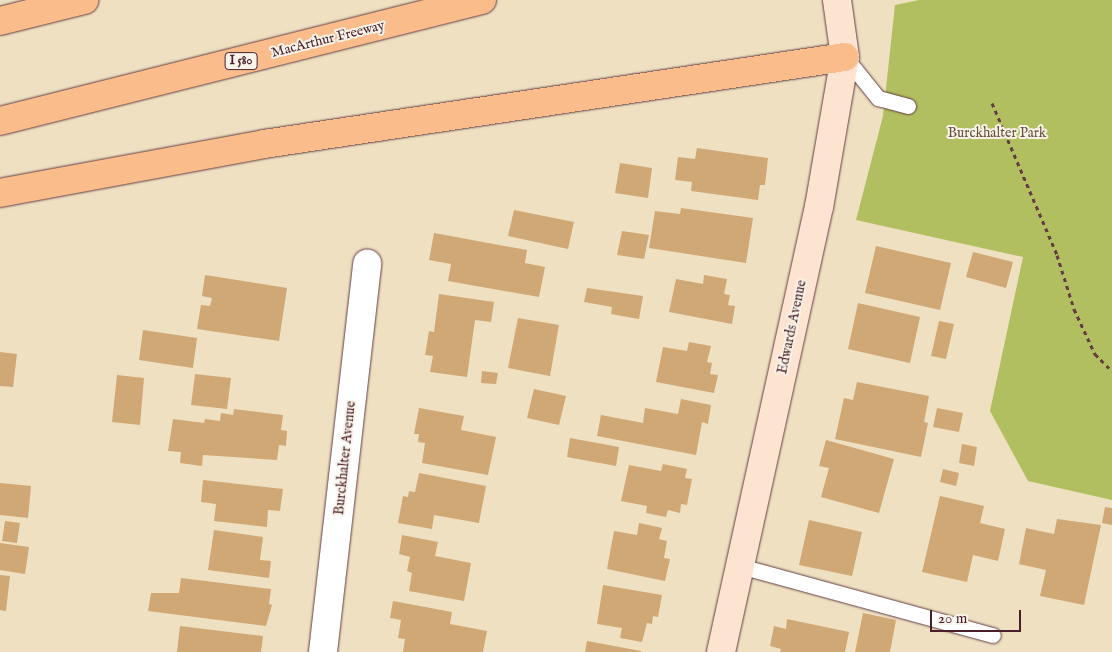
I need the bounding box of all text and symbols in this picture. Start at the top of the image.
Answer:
street label: MacArthur Freeway [270,17,386,61]
road number: I 580 [224,51,258,70]
park label: Burckhalter Park [948,125,1046,141]
street label: Edwards Avenue [774,278,810,376]
street label: Burckhalter Avenue [331,400,359,516]
scale bar [932,600,1023,632]
text: 20 m [938,609,967,628]

